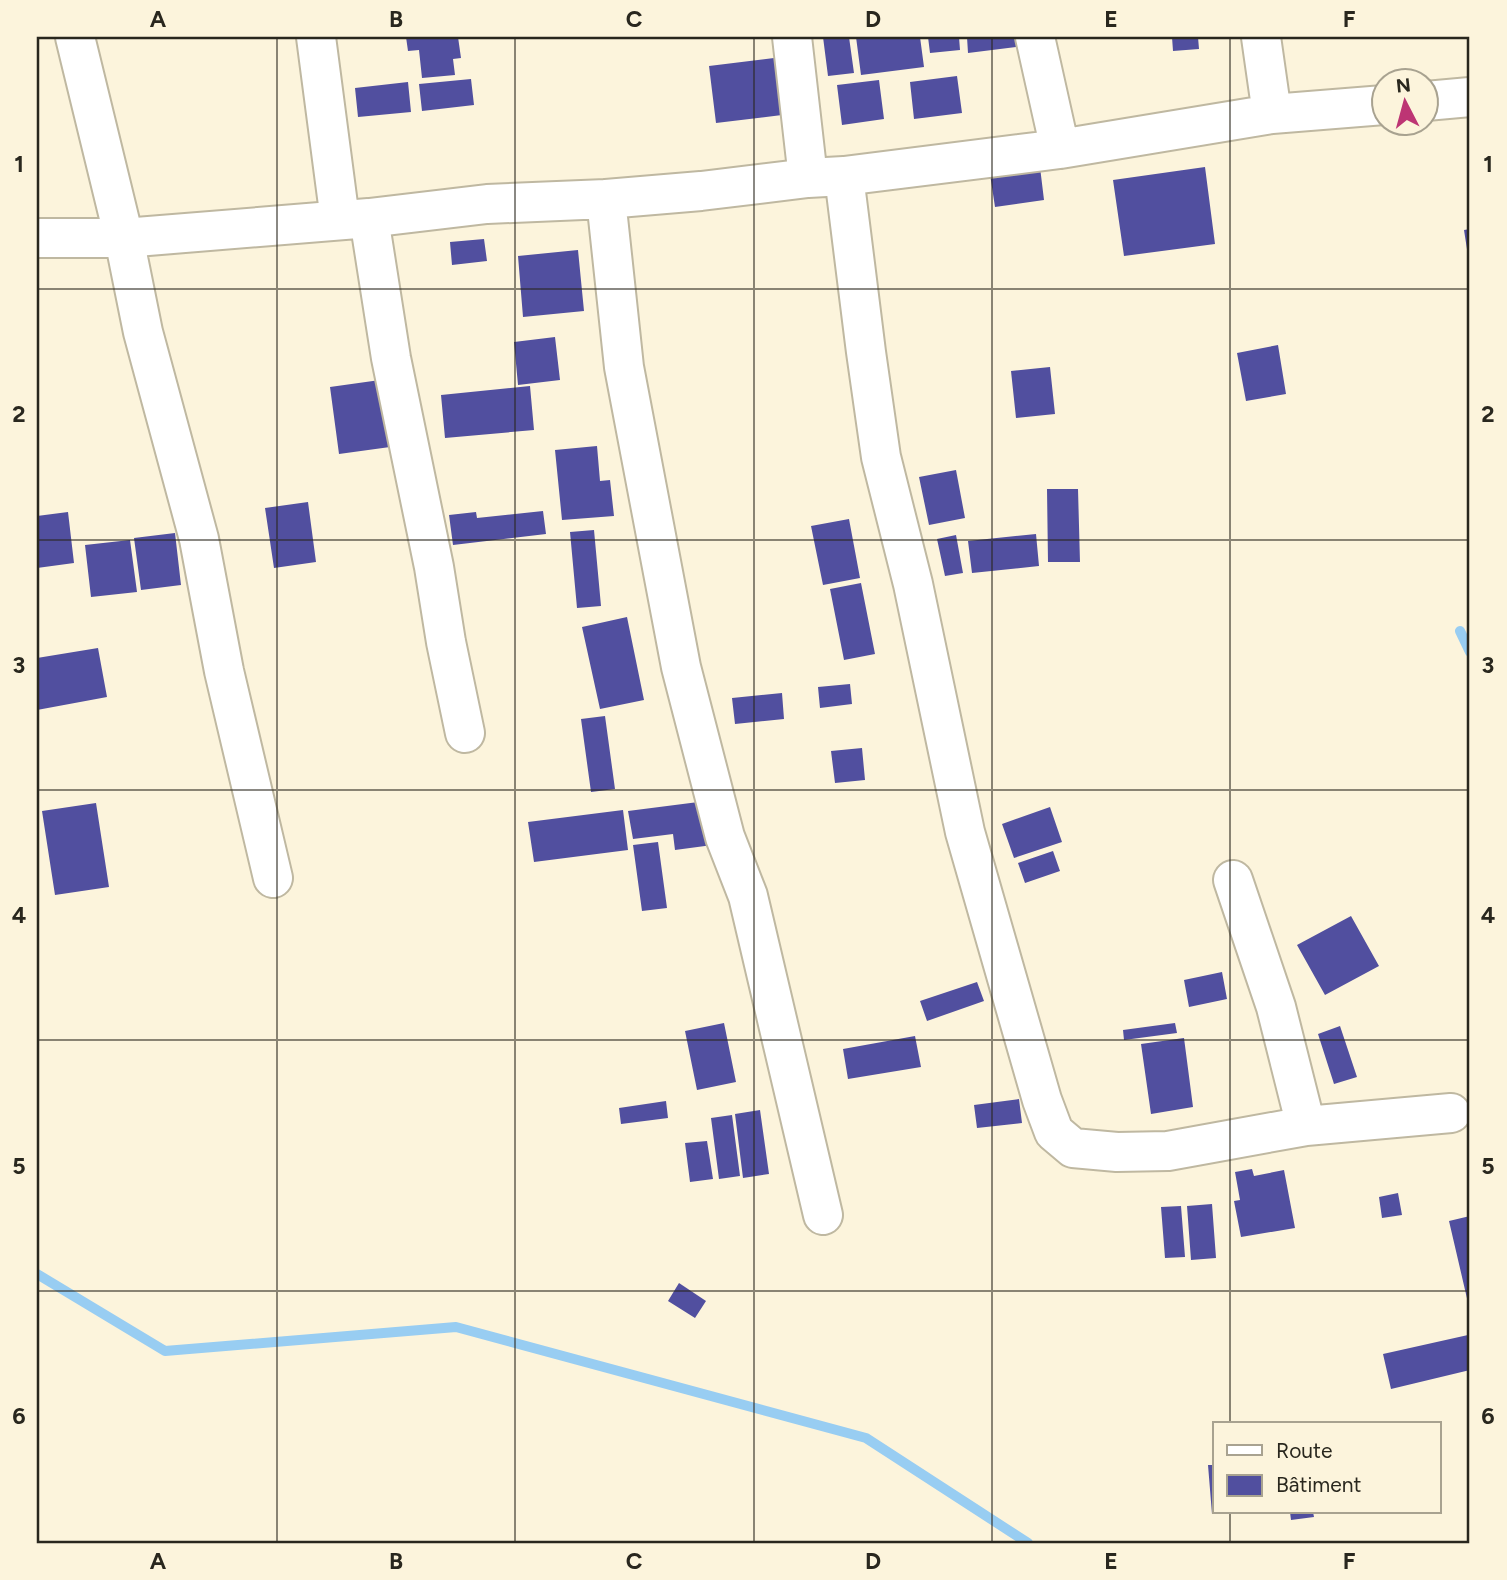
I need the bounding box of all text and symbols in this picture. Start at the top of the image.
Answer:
text: A [150,5,167,33]
text: B [389,5,403,33]
text: C [626,5,643,33]
text: D [865,5,881,33]
text: E [1104,5,1118,33]
text: F [1343,5,1356,33]
north arrow [1370,66,1440,136]
text: N [1395,73,1412,98]
text: 1 [14,150,24,178]
text: 1 [1483,150,1493,178]
text: 2 [12,400,26,428]
text: 2 [1481,400,1495,428]
text: 3 [13,651,25,679]
text: 3 [1482,651,1494,679]
text: 4 [12,901,26,929]
text: 4 [1481,901,1495,929]
text: 5 [12,1152,26,1180]
text: 5 [1481,1152,1495,1180]
text: 6 [12,1402,26,1430]
text: 6 [1481,1402,1495,1430]
legend [1213,1422,1440,1514]
text: Route [1276,1438,1332,1463]
text: Bâtiment [1276,1472,1361,1497]
text: A [150,1547,167,1575]
text: B [389,1547,403,1575]
text: C [626,1547,643,1575]
text: D [865,1547,881,1575]
text: E [1104,1547,1118,1575]
text: F [1343,1547,1356,1575]

